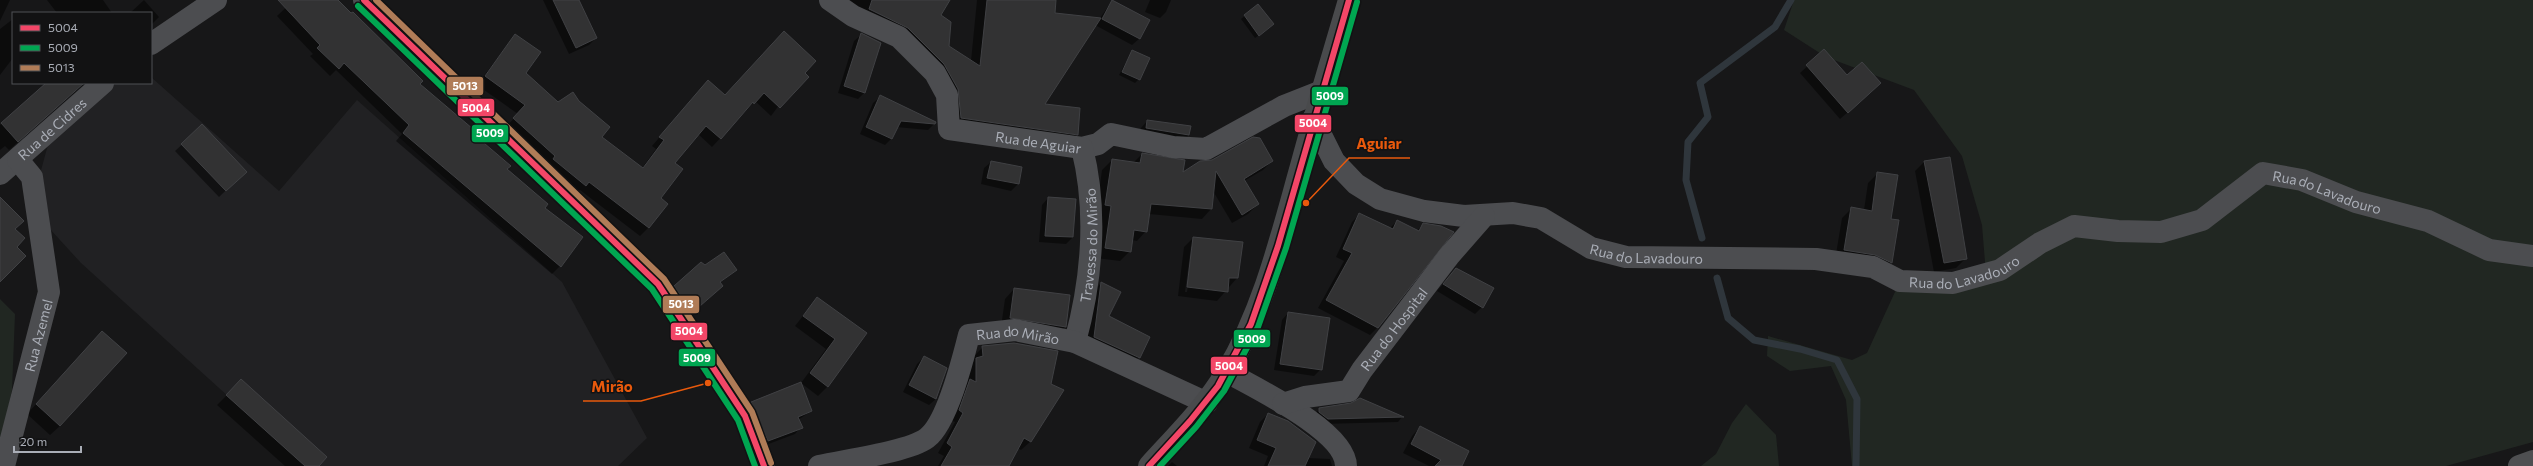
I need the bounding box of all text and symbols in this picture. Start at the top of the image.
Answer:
legend [12,12,152,84]
text: 5004 [48,20,78,34]
text: 5009 [48,40,78,54]
text: 5013 [48,60,75,74]
line badge: 5013 [446,76,484,96]
text: 5013 [452,79,478,92]
line badge: 5009 [1311,86,1349,106]
text: 5009 [1316,89,1344,102]
street label: Rua de Cidres [14,94,89,163]
line badge: 5004 [457,98,495,117]
text: 5004 [462,101,490,114]
line badge: 5004 [1294,114,1332,133]
text: 5004 [1299,116,1327,129]
line badge: 5009 [471,124,509,143]
text: 5009 [476,126,504,139]
street label: Rua de Aguiar [994,127,1083,156]
callout: Aguiar [1349,131,1410,158]
text: Aguiar [1356,134,1402,152]
street label: Rua do Lavadouro [2271,166,2383,217]
street label: Travessa do Mirão [1076,187,1100,304]
street label: Rua do Lavadouro [1588,240,1703,266]
street label: Rua do Lavadouro [1909,251,2022,291]
street label: Rua do Hospital [1356,284,1431,374]
line badge: 5013 [662,295,700,314]
street label: Rua Azemel [20,297,55,373]
text: 5013 [668,297,694,310]
street label: Rua do Mirão [975,321,1061,347]
line badge: 5004 [670,322,708,341]
text: 5004 [675,324,703,337]
line badge: 5009 [1233,329,1271,348]
text: 5009 [1238,332,1266,345]
line badge: 5009 [678,348,716,367]
text: 5009 [683,351,711,364]
line badge: 5004 [1210,356,1248,375]
text: 5004 [1215,359,1243,372]
callout: Mirão [583,374,641,401]
text: Mirão [591,377,633,395]
scale bar [14,428,81,454]
text: 20 m [20,434,47,448]

